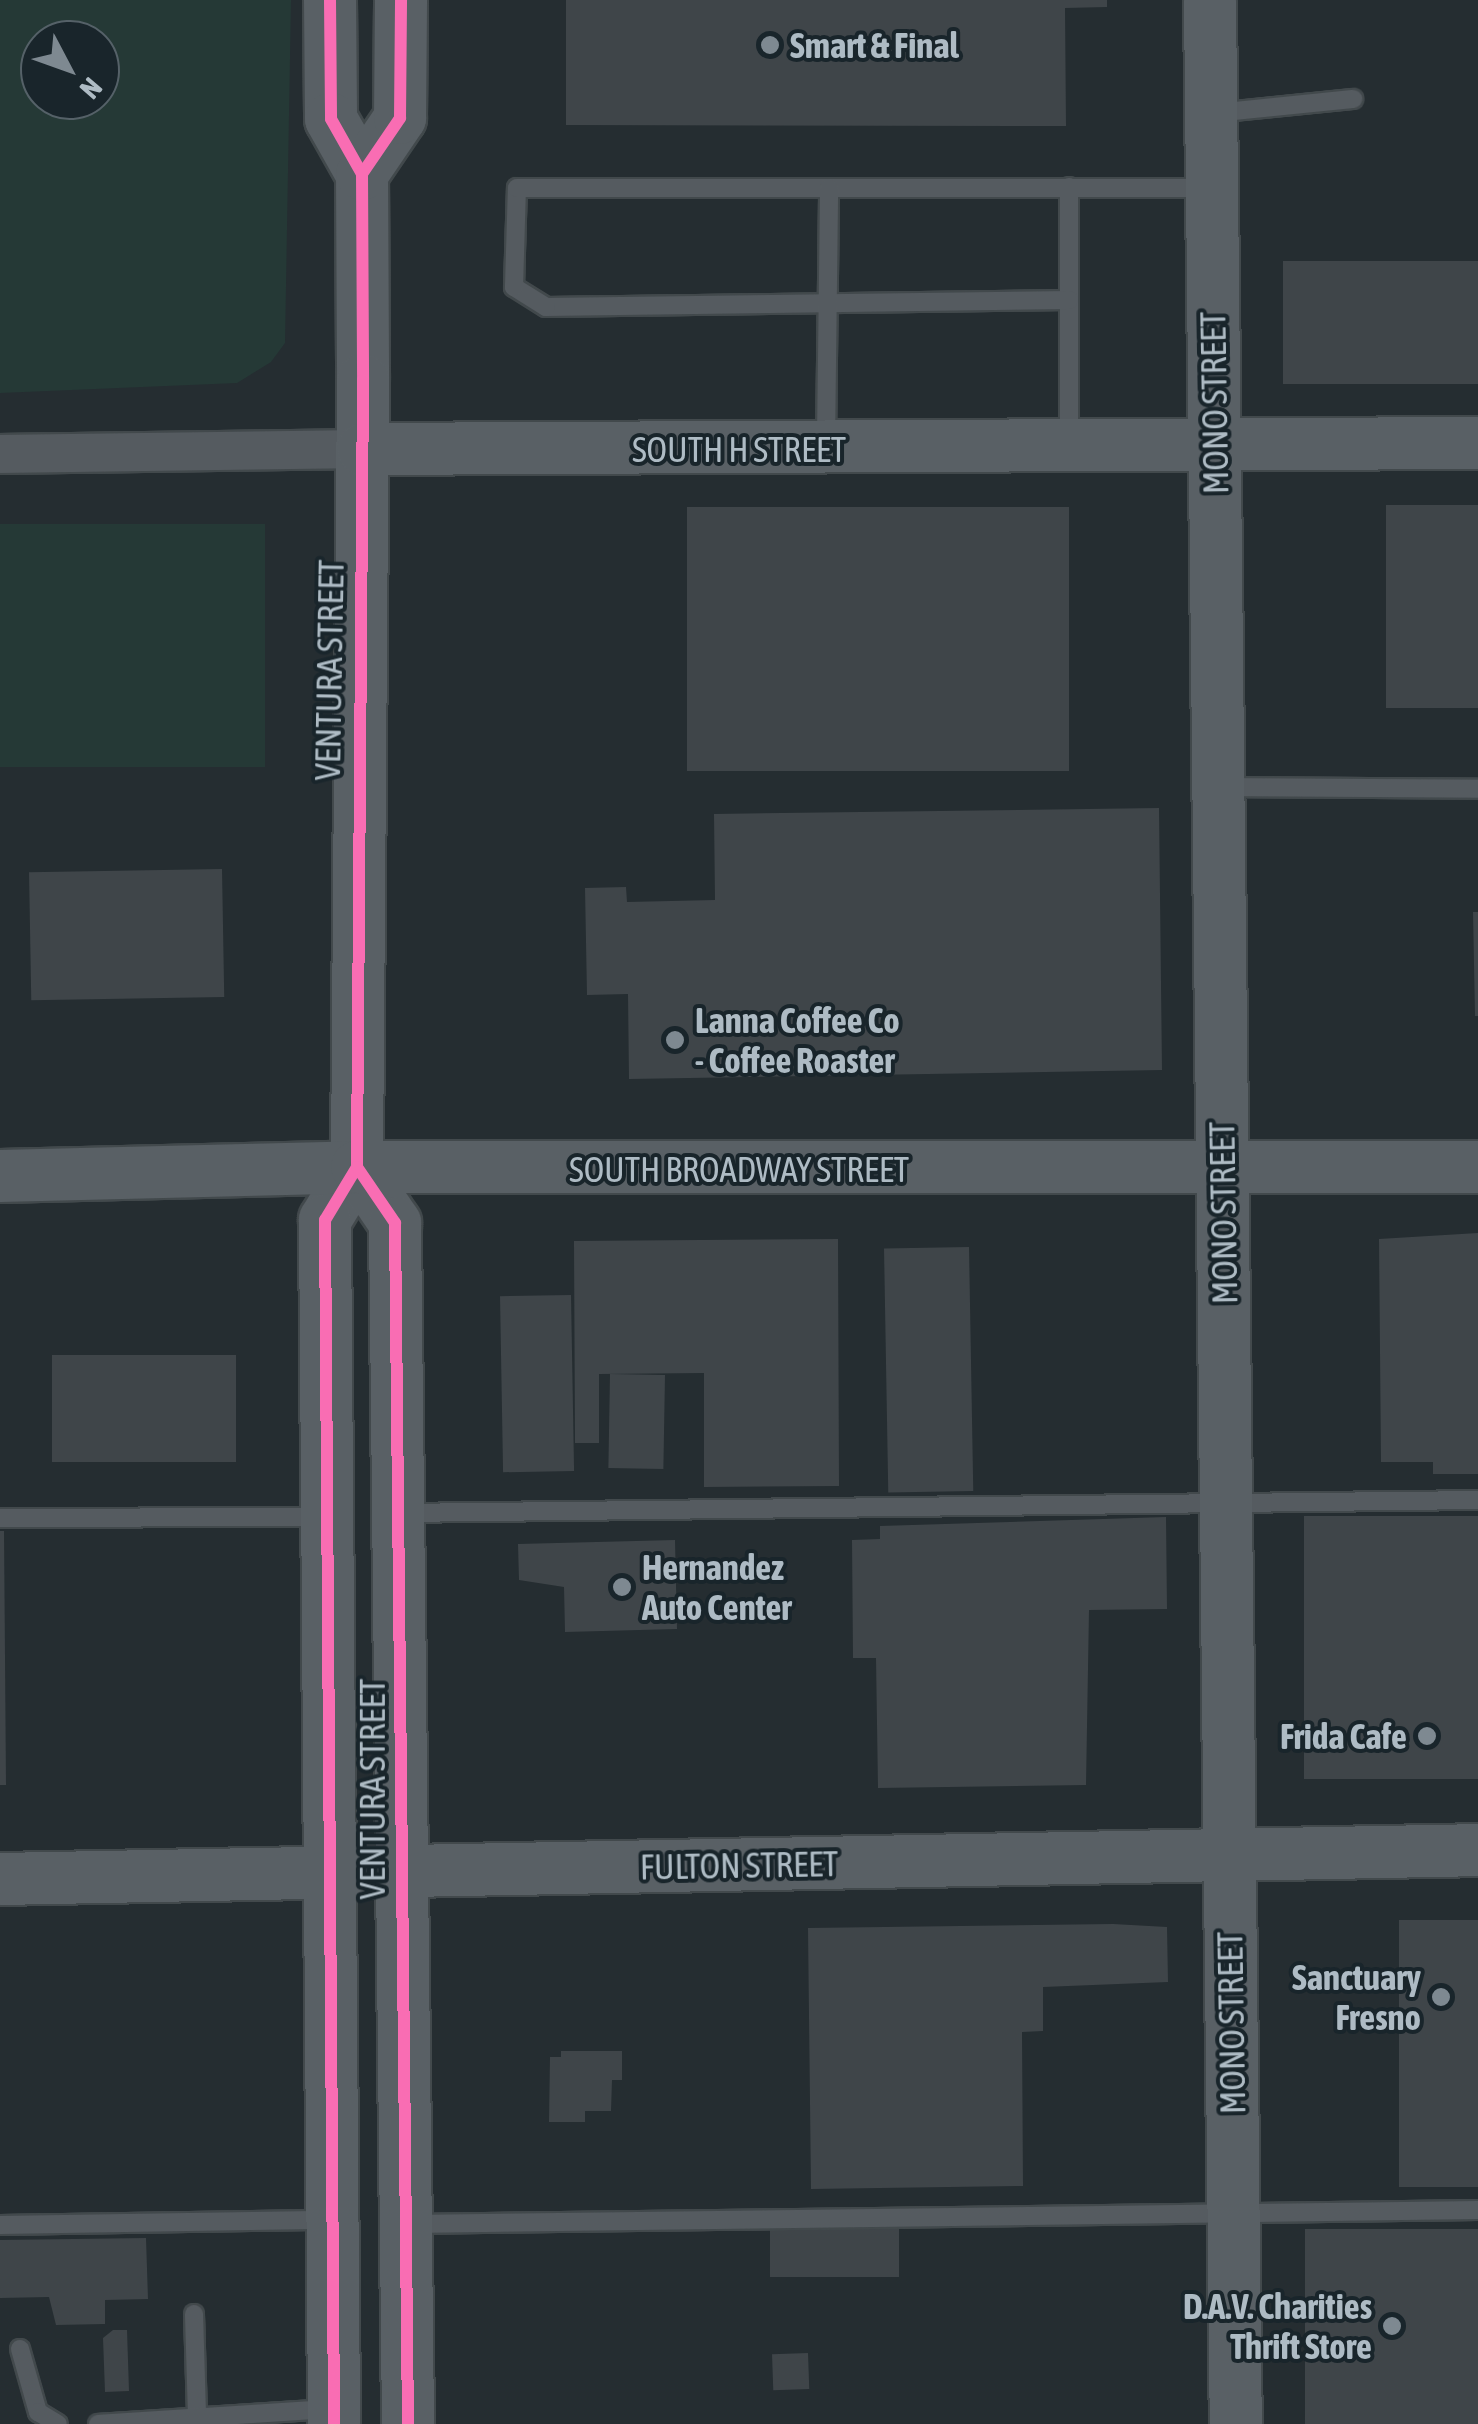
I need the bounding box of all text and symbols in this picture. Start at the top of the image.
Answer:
north arrow [20,20,120,120]
place label: Smart & Final [790,24,959,66]
marker: Smart & Final [759,34,781,56]
text: N [74,72,109,105]
street label: MONO STREET [1191,311,1237,495]
street label: SOUTH H STREET [632,428,846,470]
street label: VENTURA STREET [306,559,352,781]
place label: Lanna Coffee Co - Coffee Roaster [695,999,900,1081]
marker: Lanna Coffee Co - Coffee Roaster [664,1029,686,1051]
street label: MONO STREET [1200,1121,1246,1305]
street label: SOUTH BROADWAY STREET [569,1148,909,1190]
place label: Hernandez Auto Center [642,1546,792,1628]
marker: Hernandez Auto Center [611,1576,633,1598]
street label: VENTURA STREET [351,1679,393,1899]
place label: Frida Cafe [1280,1715,1407,1757]
marker: Frida Cafe [1416,1725,1438,1747]
street label: FULTON STREET [639,1842,839,1888]
street label: MONO STREET [1208,1931,1254,2115]
place label: Sanctuary Fresno [1292,1956,1421,2038]
marker: Sanctuary Fresno [1430,1986,1452,2008]
place label: D.A.V. Charities Thrift Store [1183,2285,1372,2367]
marker: D.A.V. Charities Thrift Store [1381,2315,1403,2337]

